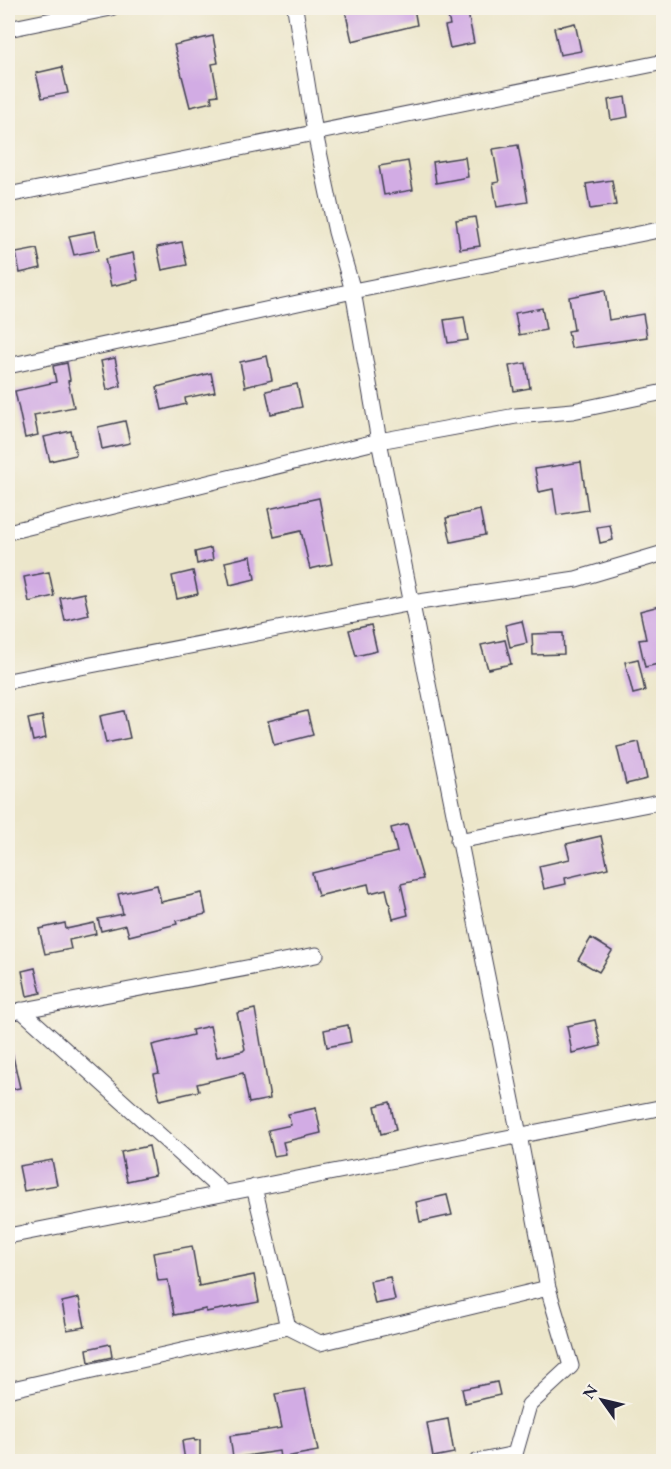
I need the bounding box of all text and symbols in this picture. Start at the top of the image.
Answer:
north arrow [572,1370,632,1430]
text: N [578,1381,602,1403]

